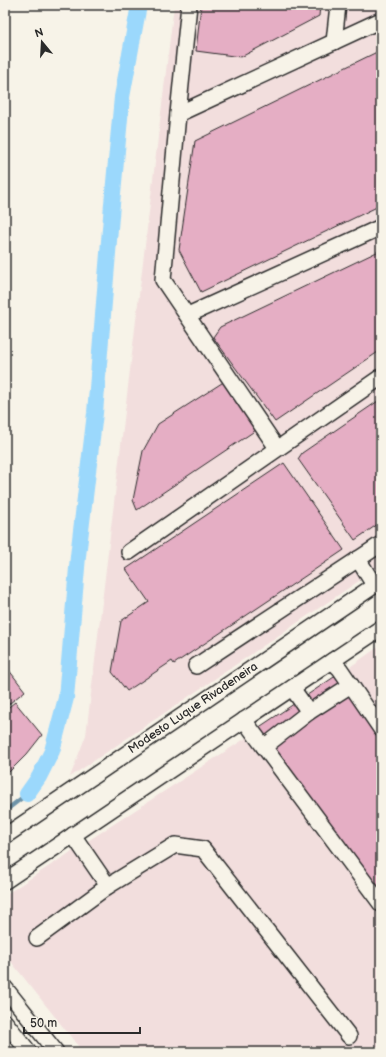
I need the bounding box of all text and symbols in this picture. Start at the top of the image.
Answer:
north arrow [22,22,62,62]
text: N [33,26,45,40]
street label: Modesto Luque Rivadeneira [125,659,261,757]
scale bar [24,1009,140,1035]
text: 50 m [30,1016,57,1031]

